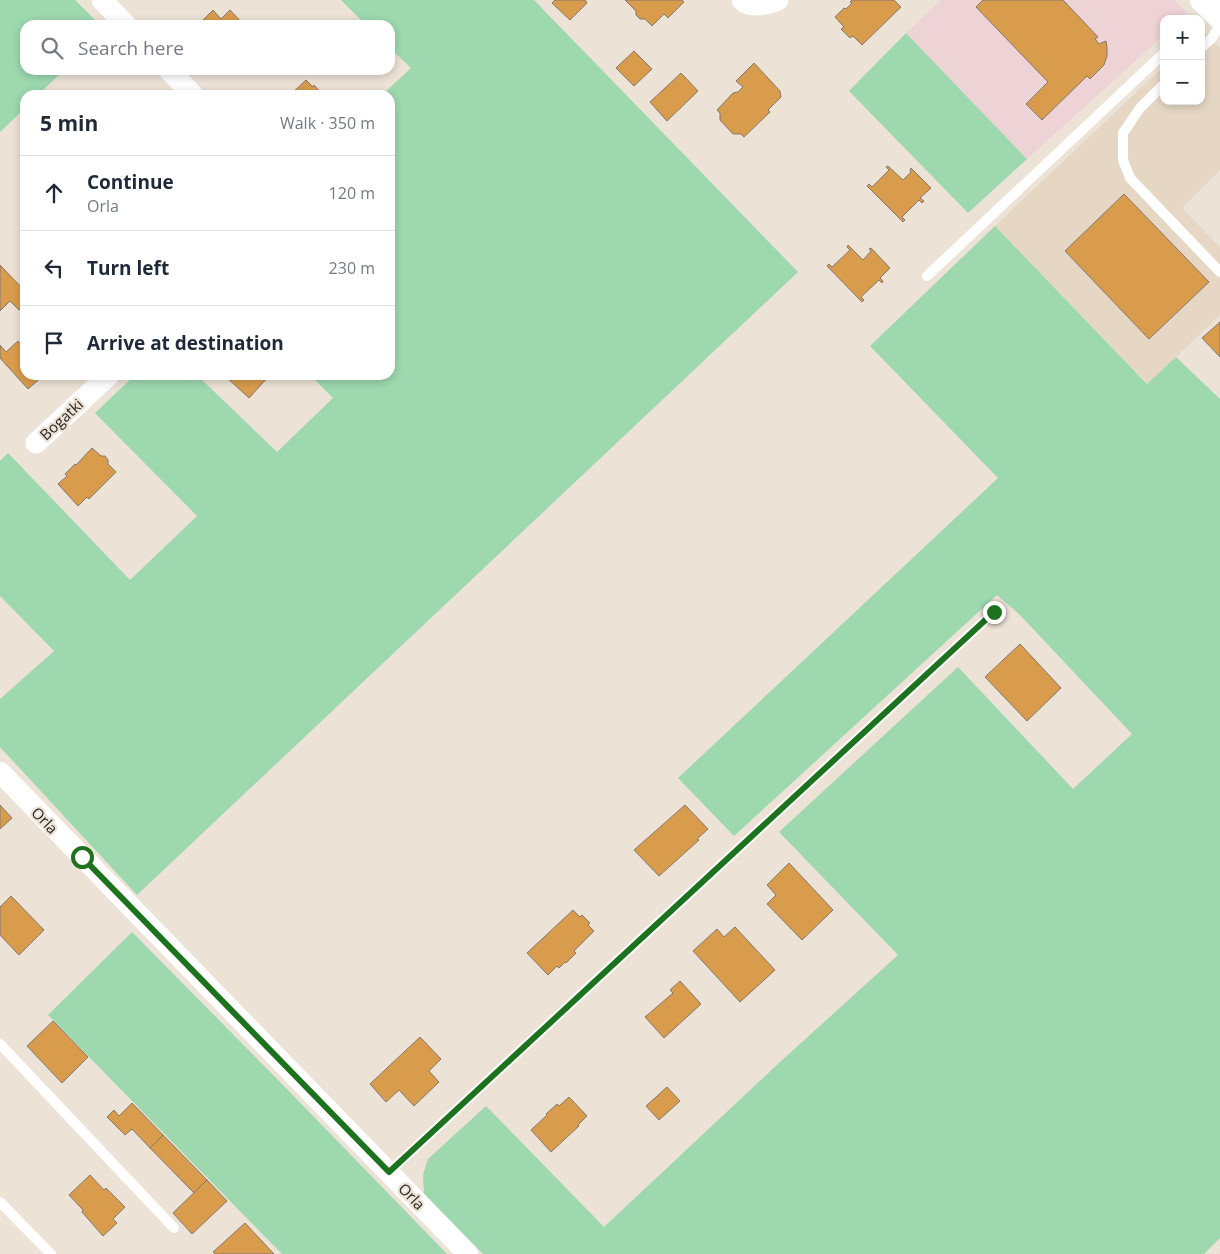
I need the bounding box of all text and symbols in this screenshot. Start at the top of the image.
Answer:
map controls [1160,15,1205,105]
button: + [1160,15,1205,60]
search box [20,20,395,75]
icon: search [38,34,66,62]
text: Search here [78,35,184,61]
button: − [1160,60,1205,105]
text: 5 min [40,109,98,137]
text: Walk · 350 m [280,112,375,134]
text: Continue [87,169,174,195]
icon: ahead [40,179,68,207]
text: 120 m [329,182,375,204]
text: Orla [87,195,119,217]
icon: left [40,254,68,282]
text: Turn left [87,255,169,281]
text: 230 m [329,257,375,279]
icon: arrive [40,329,68,357]
text: Arrive at destination [87,330,284,356]
street label: Bogatki [35,394,87,444]
route end [983,601,1006,624]
street label: Orla [27,802,63,838]
route start [71,846,94,869]
street label: Orla [394,1178,430,1214]

